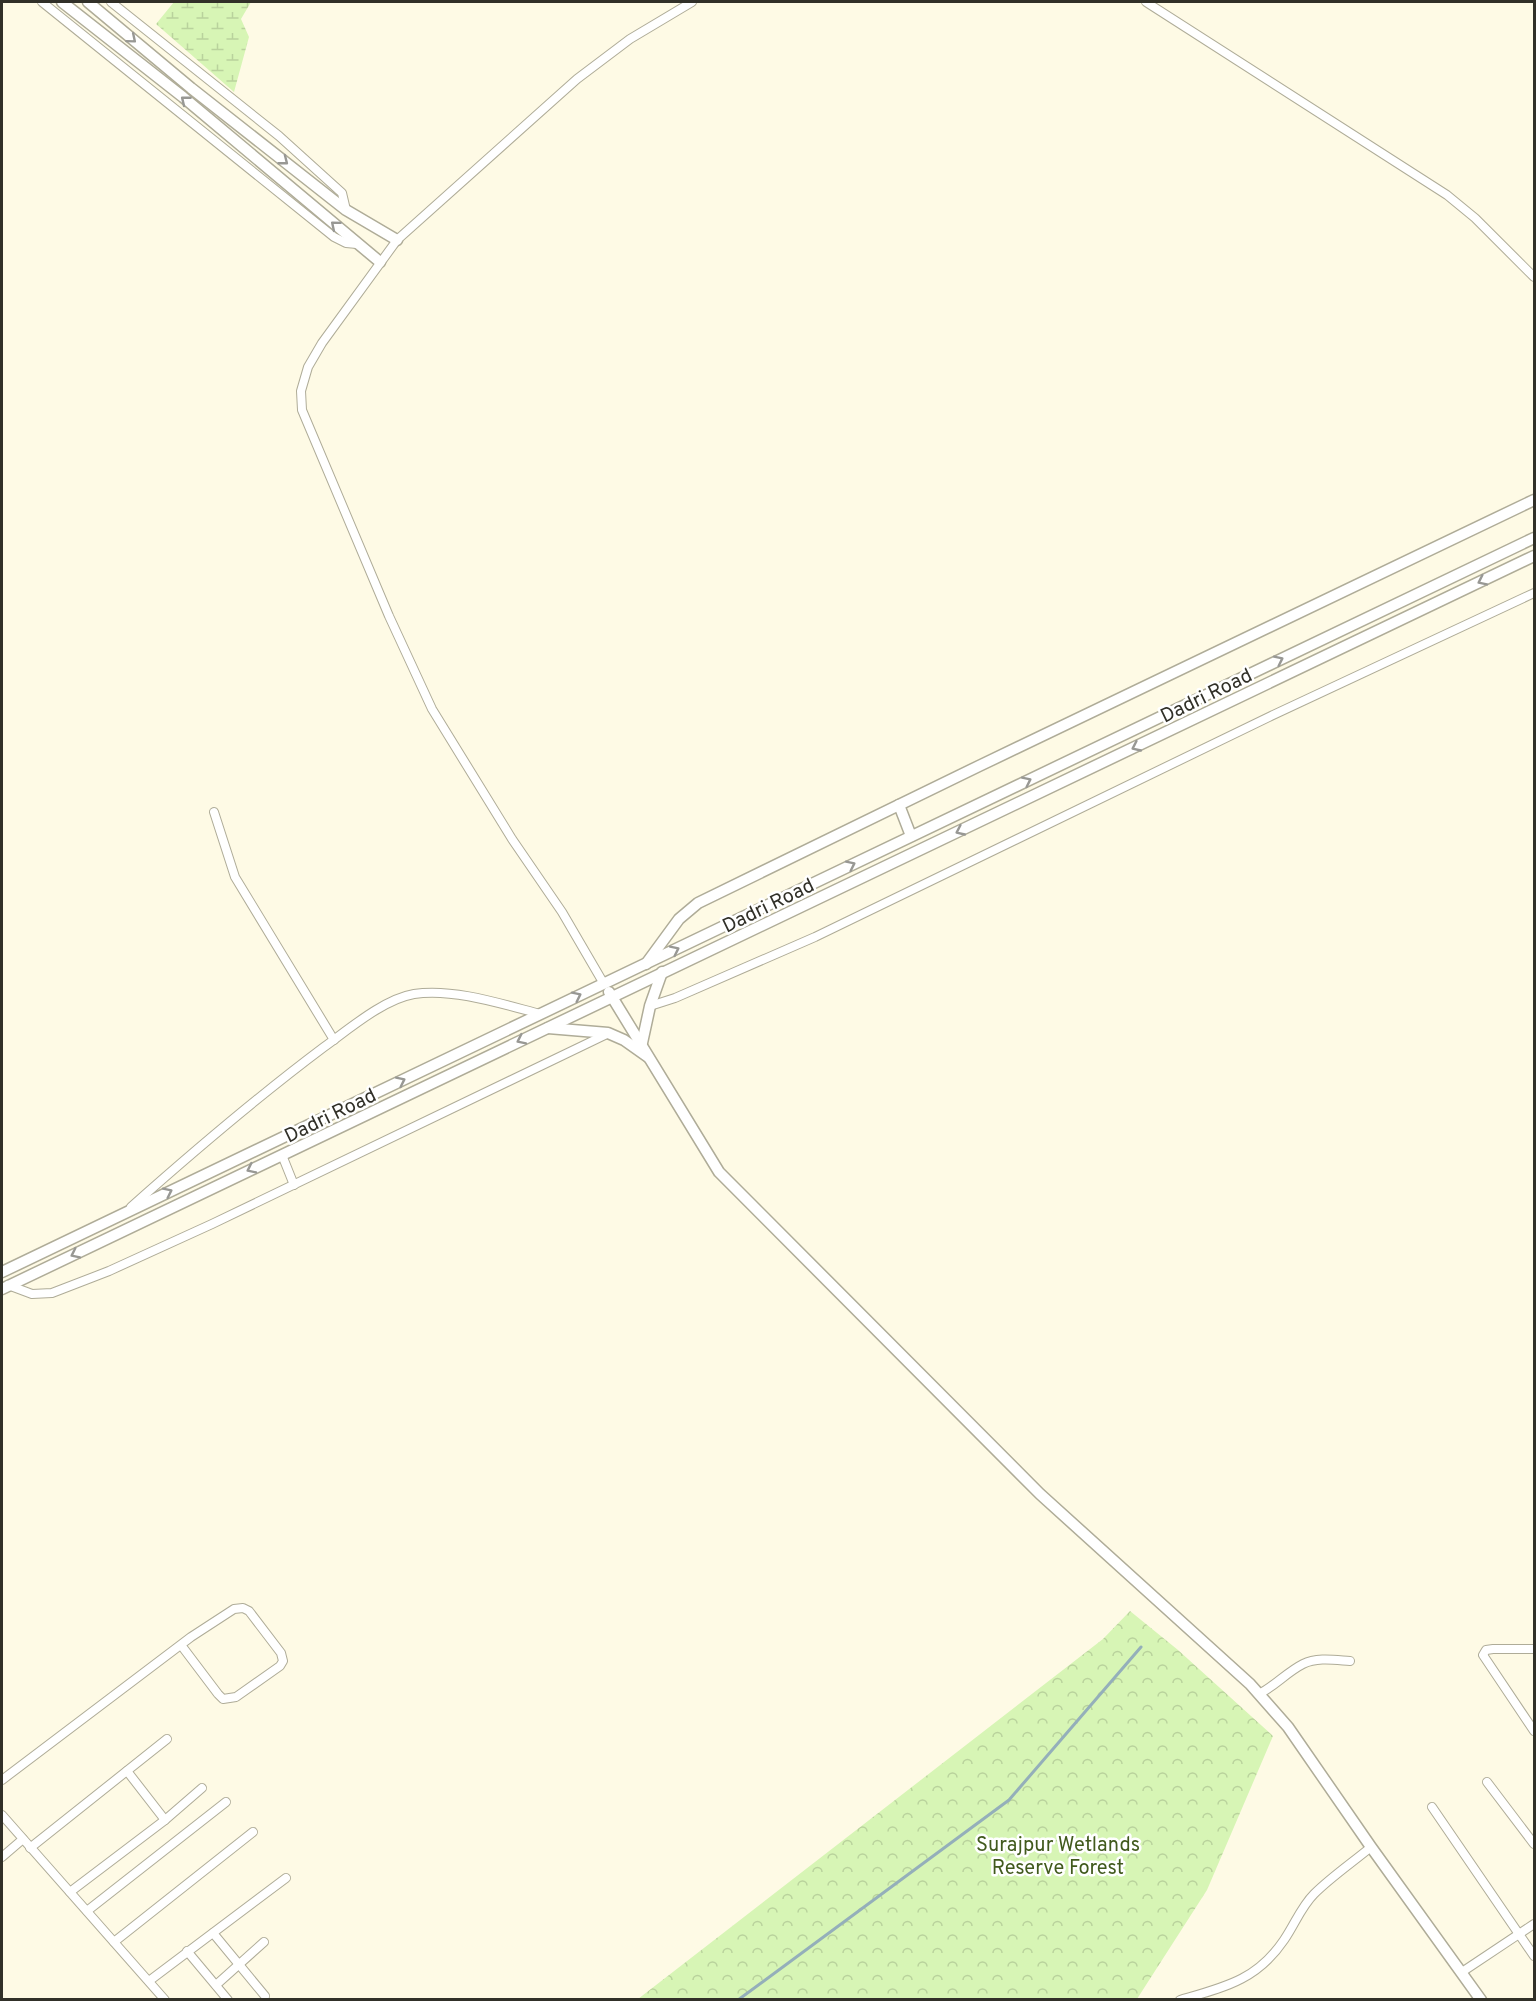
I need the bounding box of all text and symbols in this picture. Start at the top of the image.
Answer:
one-way arrow [125,32,136,43]
one-way arrow [181,96,192,107]
one-way arrow [278,154,289,165]
one-way arrow [331,221,342,232]
one-way arrow [1477,574,1488,585]
one-way arrow [1272,656,1283,668]
street label: Dadri Road [1157,663,1257,730]
one-way arrow [1131,740,1142,752]
one-way arrow [1021,776,1032,788]
one-way arrow [955,823,966,835]
one-way arrow [845,861,856,873]
street label: Dadri Road [719,873,819,940]
one-way arrow [669,945,680,957]
one-way arrow [570,992,581,1004]
one-way arrow [517,1032,528,1044]
one-way arrow [394,1076,405,1088]
street label: Dadri Road [281,1083,381,1150]
one-way arrow [246,1162,257,1174]
one-way arrow [161,1187,172,1199]
one-way arrow [70,1246,81,1258]
park label: Surajpur Wetlands Reserve Forest [976,1833,1140,1882]

